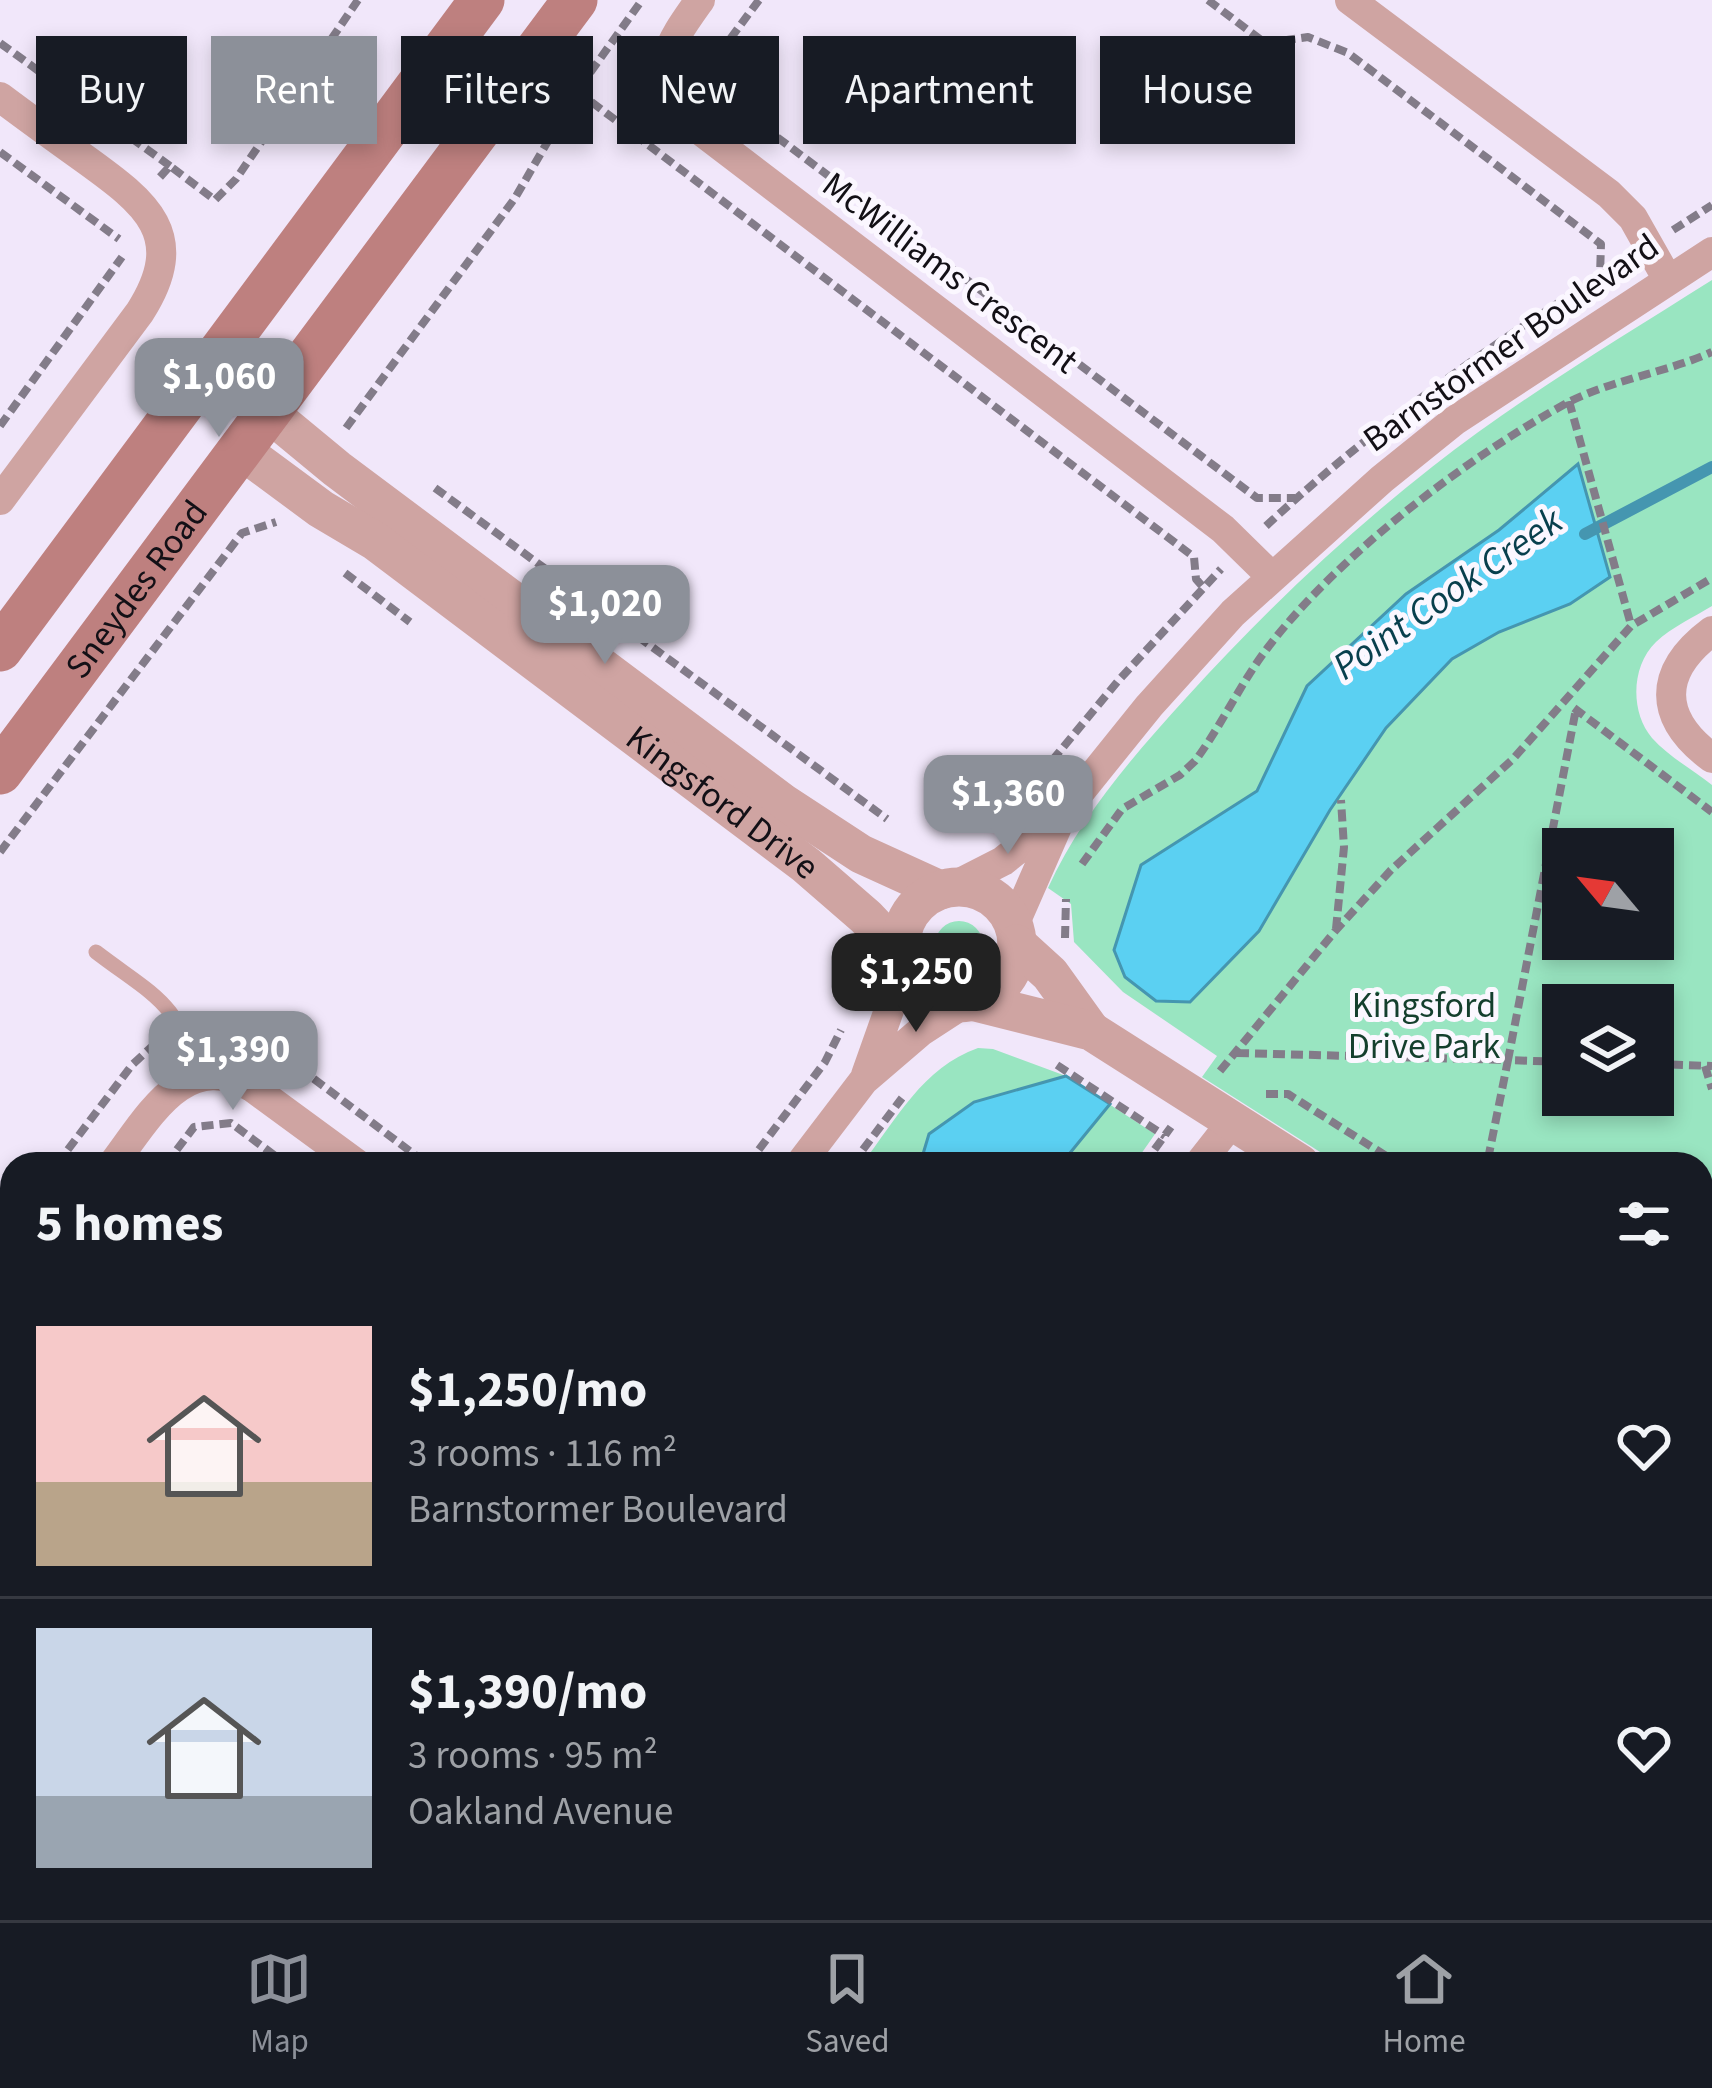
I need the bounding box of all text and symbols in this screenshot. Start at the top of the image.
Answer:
chip: Buy [36,36,187,144]
chip: Rent [211,36,377,144]
chip: Filters [401,36,593,144]
chip: New [617,36,779,144]
chip: Apartment [803,36,1076,144]
chip: House [1100,36,1295,144]
street label: McWilliams Crescent [812,160,1088,386]
street label: Barnstormer Boulevard [1353,222,1669,464]
pin: $1,060 [121,338,317,440]
text: $1,060 [162,349,276,405]
street label: Sneydes Road [53,489,220,689]
water label: Point Cook Creek [1322,493,1576,694]
pin: $1,020 [507,565,703,667]
text: $1,020 [548,576,662,632]
street label: Kingsford Drive [615,713,831,891]
pin: $1,360 [910,755,1106,857]
text: $1,360 [951,766,1065,822]
north arrow [1542,828,1674,960]
map controls [1542,828,1674,1116]
pin: $1,250 [818,933,1014,1035]
text: $1,250 [859,944,973,1000]
park label: Kingsford Drive Park [1348,980,1500,1072]
button: layers [1542,984,1674,1116]
pin: $1,390 [135,1011,331,1113]
text: $1,390 [176,1022,290,1078]
text: 5 homes [36,1188,223,1260]
icon: filters [1611,1191,1677,1257]
text: $1,250/mo [408,1354,647,1426]
icon: home [132,1374,276,1518]
icon: heart [1611,1413,1677,1479]
text: 3 rooms · 116 m² [408,1426,677,1482]
text: Barnstormer Boulevard [408,1482,788,1538]
text: $1,390/mo [408,1656,647,1728]
icon: home [132,1676,276,1820]
icon: heart [1611,1715,1677,1781]
text: 3 rooms · 95 m² [408,1728,658,1784]
text: Oakland Avenue [408,1784,673,1840]
tab: Map [246,1946,312,2065]
tab: Saved [805,1946,890,2065]
tab: Home [1382,1946,1466,2065]

